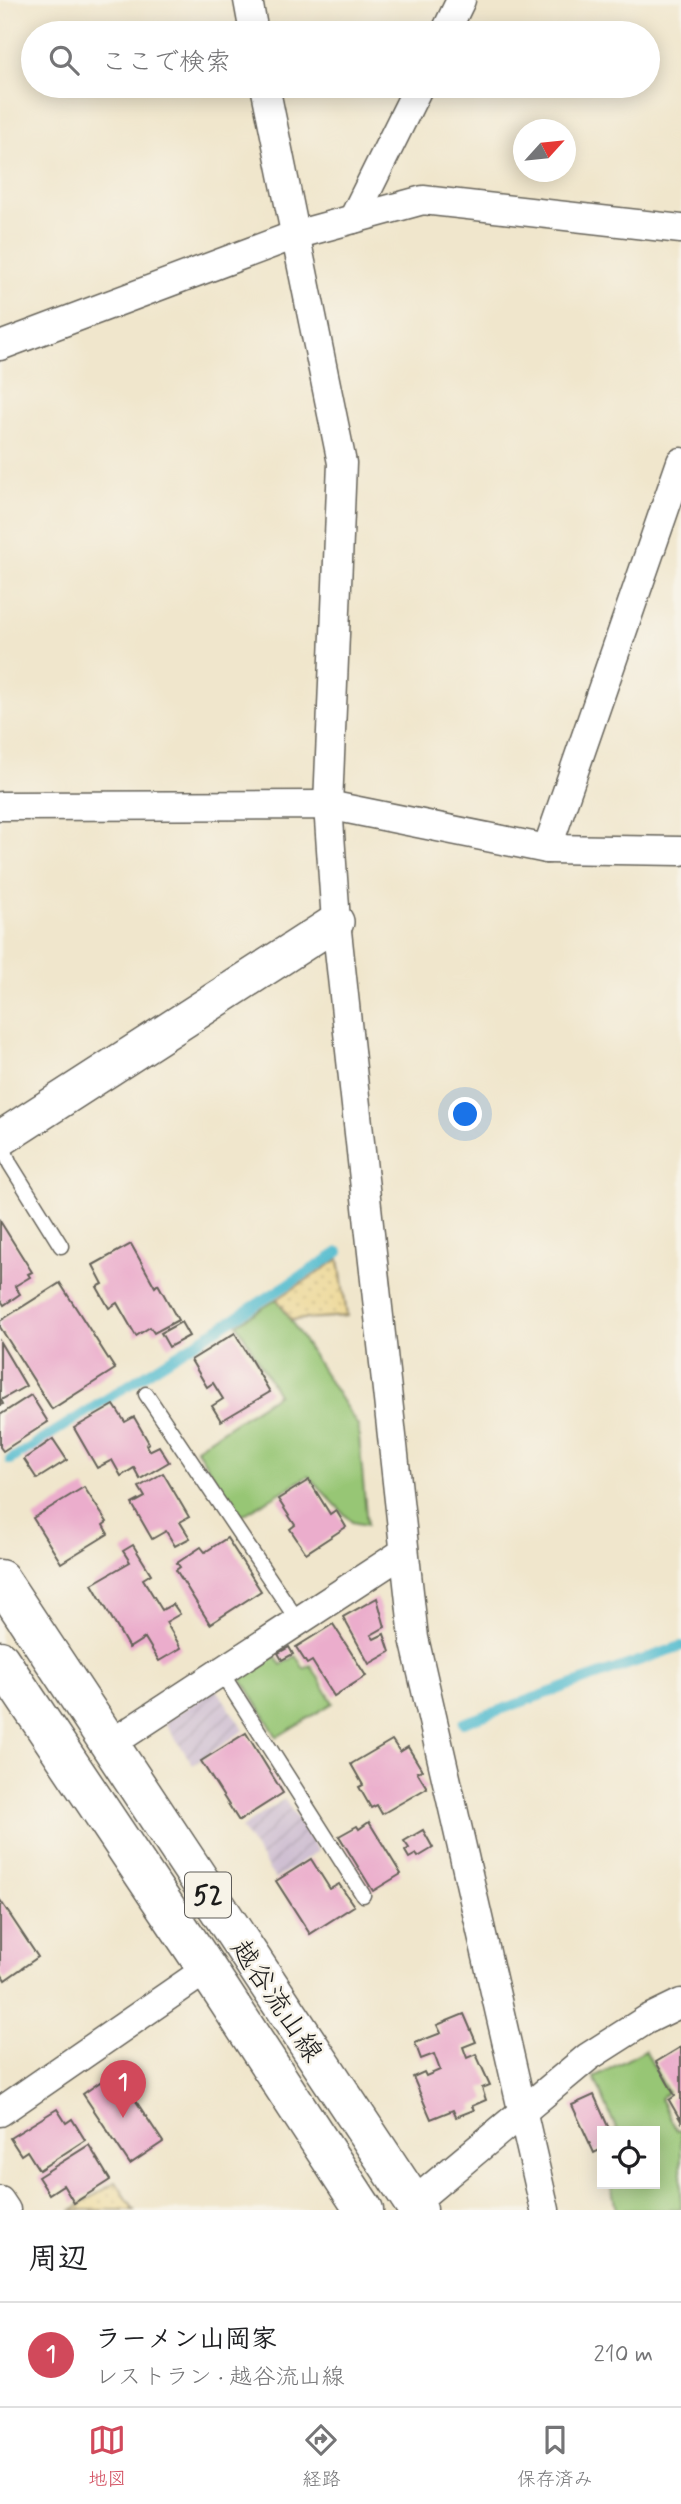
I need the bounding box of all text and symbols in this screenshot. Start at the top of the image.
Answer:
search box [21,21,660,98]
icon: search [45,41,83,79]
text: ここで検索 [101,46,231,80]
north arrow [513,119,576,182]
your location [448,1097,482,1131]
road number: 52 [185,1872,231,1918]
street label: 越谷流山線 [221,1933,330,2070]
pin: 1 [100,2060,146,2118]
map controls [597,2126,660,2189]
button: locate [597,2126,660,2189]
text: 周辺 [28,2240,88,2279]
text: ラーメン山岡家 [95,2323,277,2357]
text: 1 [46,2340,56,2370]
text: 210 m [593,2340,653,2370]
text: レストラン · 越谷流山線 [95,2363,345,2393]
tab: 地図 [88,2421,126,2492]
tab: 経路 [302,2421,341,2492]
tab: 保存済み [517,2421,593,2492]

